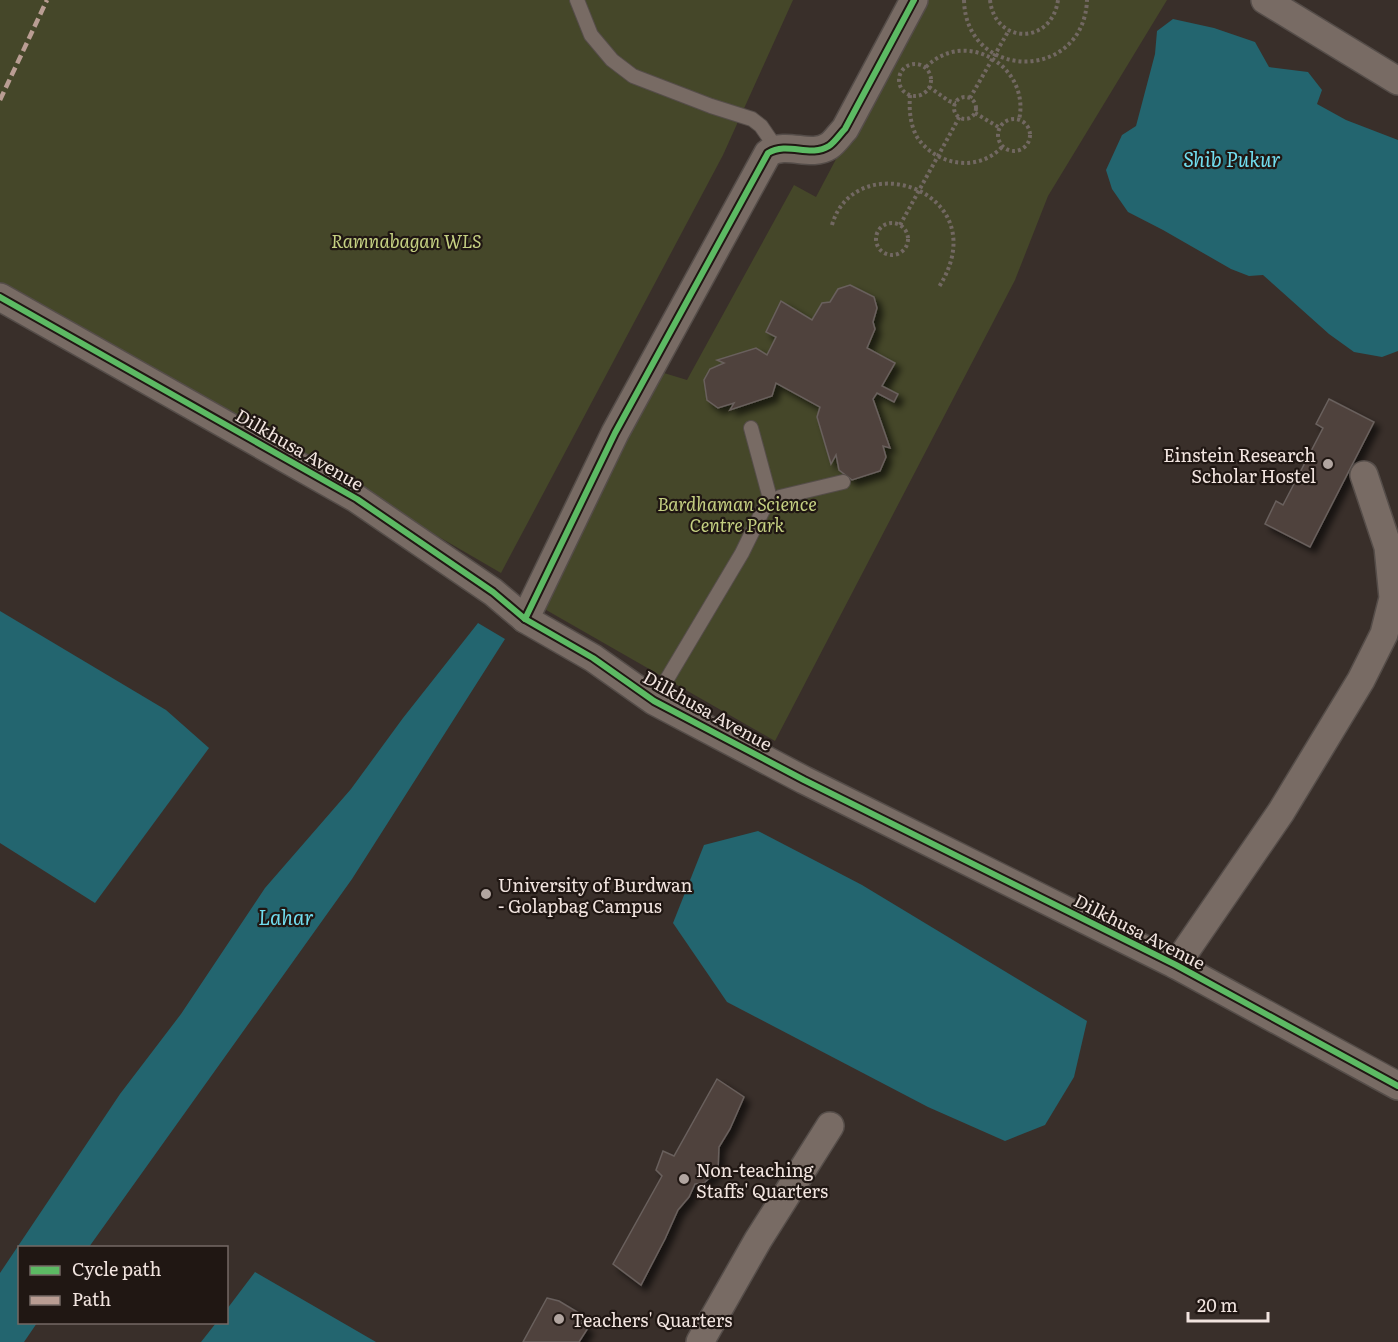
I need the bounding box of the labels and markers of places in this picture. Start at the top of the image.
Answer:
place label: Einstein Research Scholar Hostel [1163,441,1316,489]
marker: Einstein Research Scholar Hostel [1321,457,1335,471]
place label: University of Burdwan - Golapbag Campus [498,871,693,919]
marker: University of Burdwan - Golapbag Campus [479,887,493,901]
place label: Non-teaching Staffs' Quarters [696,1156,828,1204]
marker: Non-teaching Staffs' Quarters [677,1172,691,1186]
place label: Teachers' Quarters [571,1306,732,1333]
marker: Teachers' Quarters [552,1312,566,1326]

